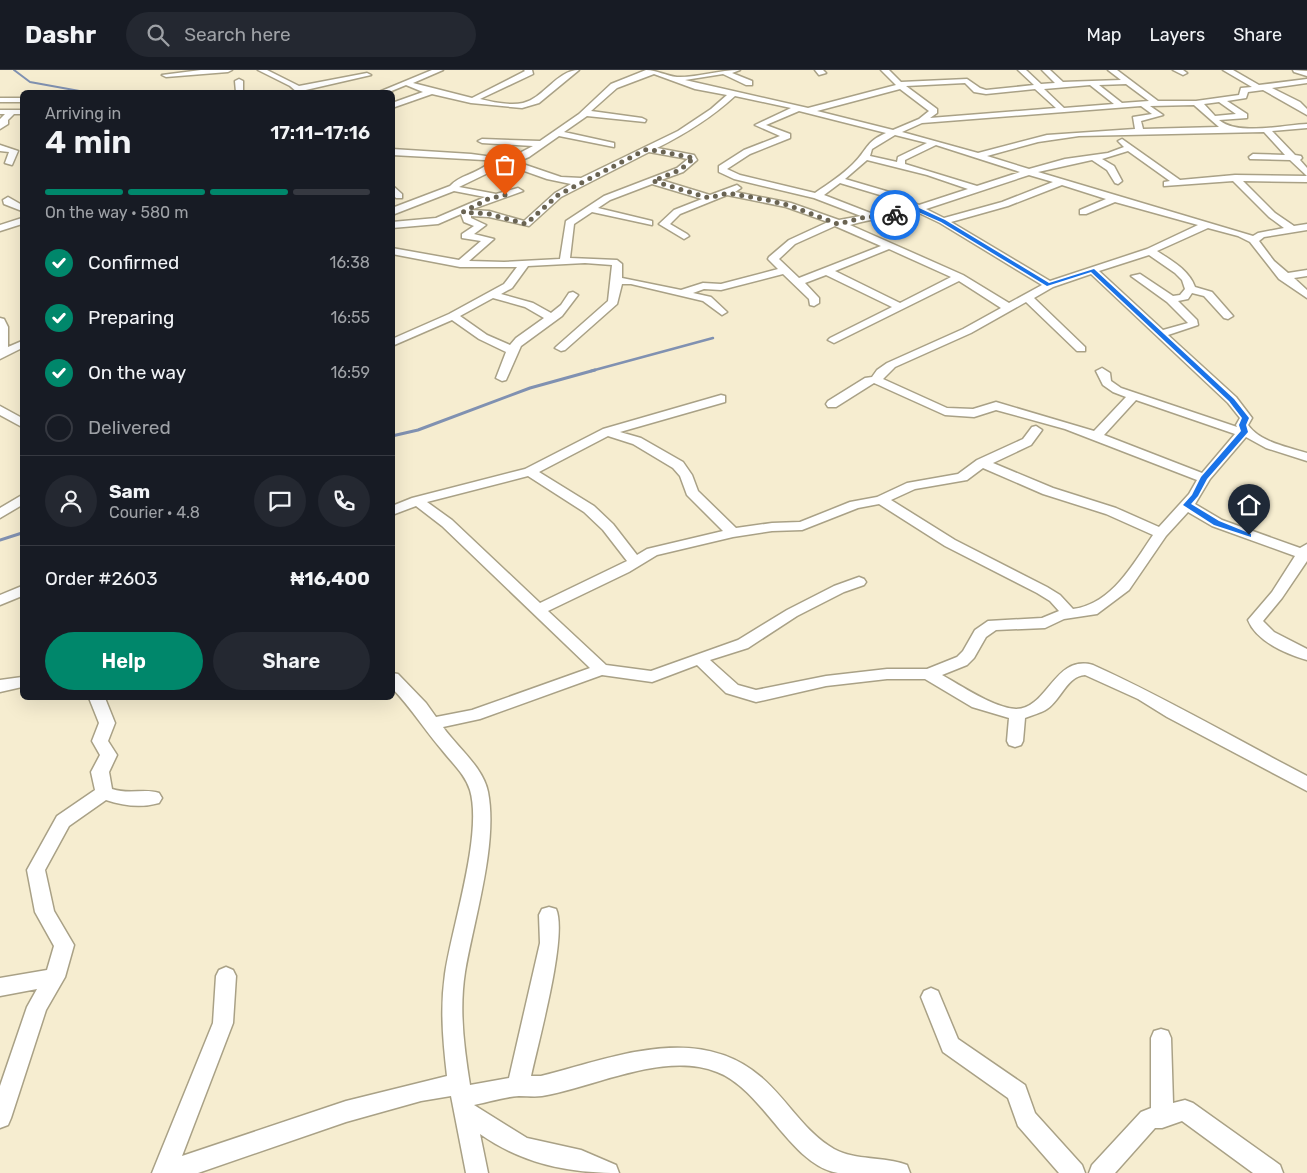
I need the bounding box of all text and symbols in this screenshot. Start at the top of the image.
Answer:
search box [126,12,476,57]
text: Dashr [25,21,96,49]
icon: search [144,21,172,49]
text: Search here [184,23,291,46]
text: Map [1087,24,1122,46]
text: Layers [1150,24,1205,46]
text: Share [1233,24,1282,46]
text: Arriving in [45,104,121,123]
text: 17:11–17:16 [270,121,370,144]
text: 4 min [45,123,132,161]
pin [484,144,526,195]
icon: bag [491,151,519,179]
courier [870,190,920,240]
icon: bike [881,201,909,229]
text: On the way · 580 m [45,203,188,222]
icon: check [45,249,73,277]
text: Confirmed [88,251,179,274]
text: 16:38 [330,253,370,272]
icon: check [45,304,73,332]
text: Preparing [88,306,174,329]
text: 16:55 [330,308,370,327]
icon: check [45,359,73,387]
text: On the way [88,361,186,384]
text: 16:59 [330,363,370,382]
text: Delivered [88,416,171,439]
button: person [45,475,97,527]
button: chat [254,475,306,527]
button: phone [318,475,370,527]
text: Sam [109,480,150,503]
pin [1228,484,1270,535]
icon: home [1235,491,1263,519]
text: Courier · 4.8 [109,503,200,522]
text: Order #2603 [45,567,158,590]
text: ₦16,400 [291,567,370,590]
button: Help [45,632,203,690]
button: Share [213,632,370,690]

